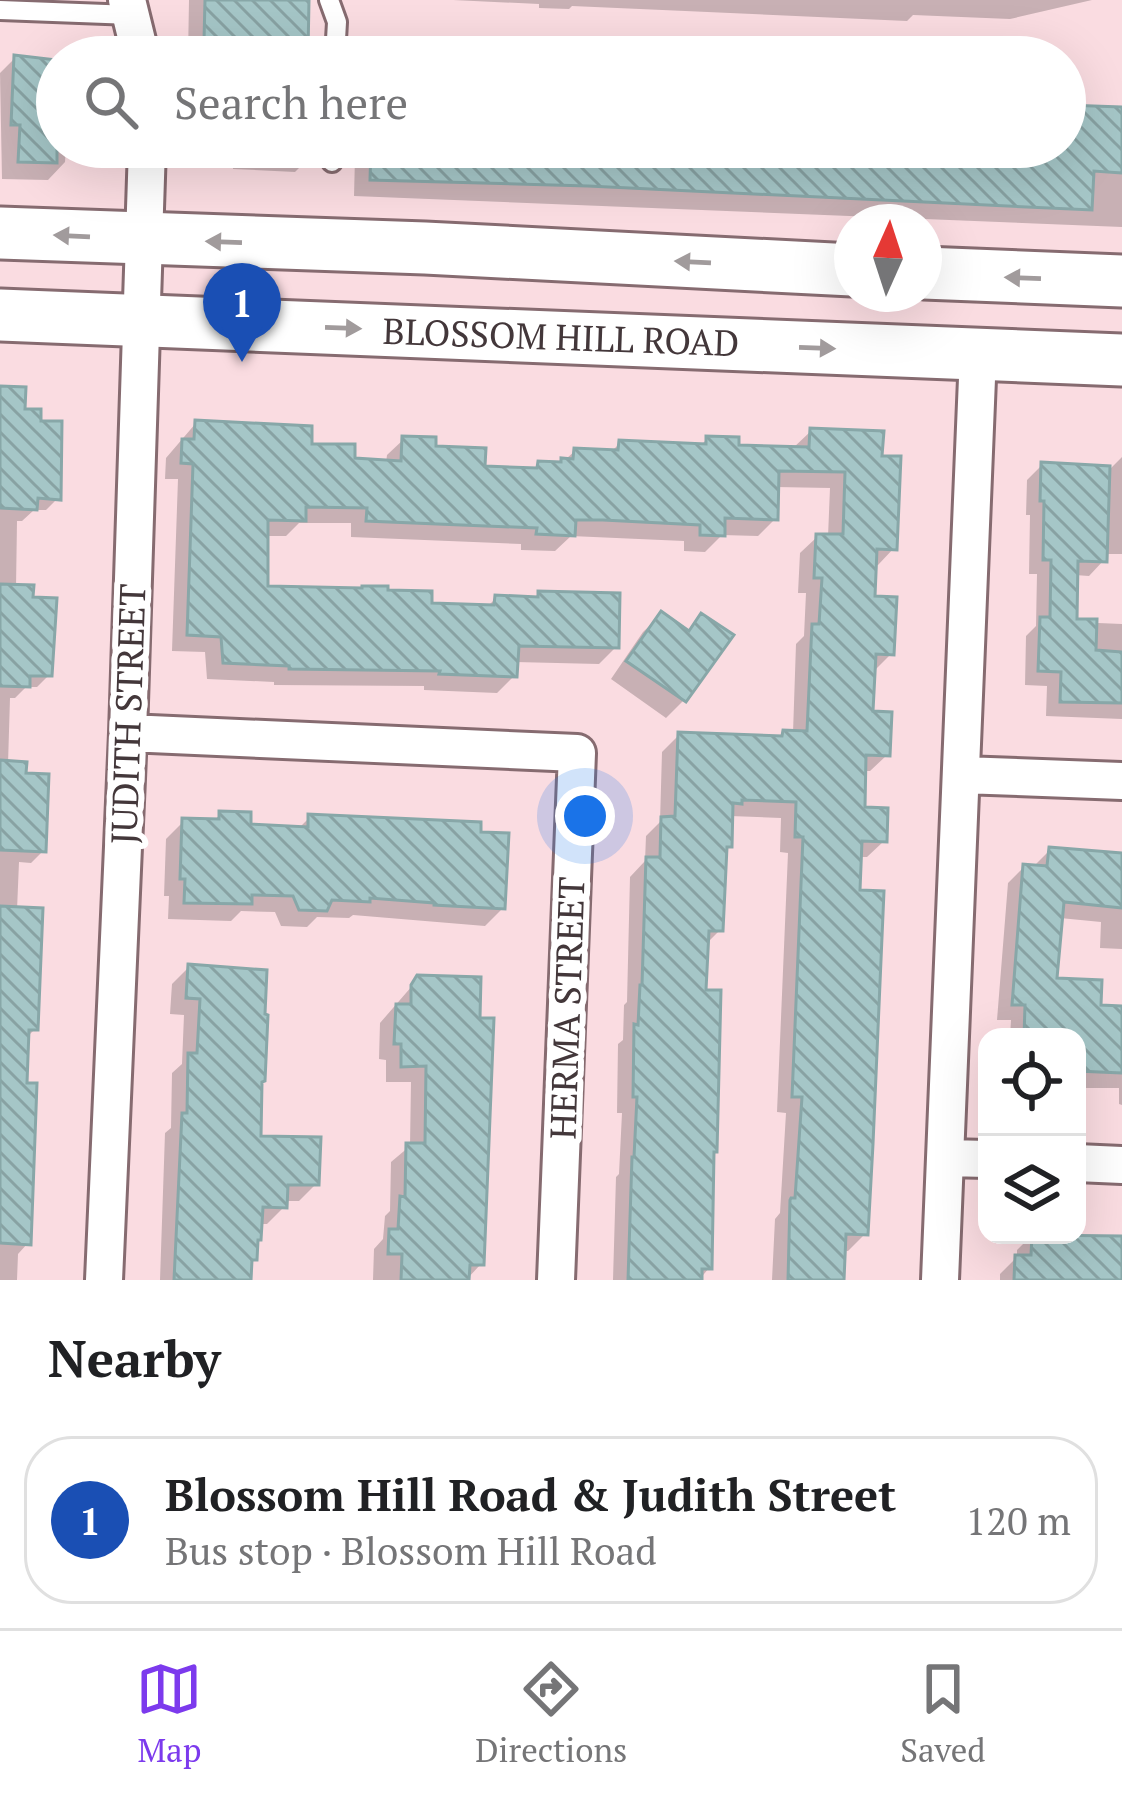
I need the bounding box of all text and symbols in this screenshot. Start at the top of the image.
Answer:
search box [36,36,1086,168]
icon: search [78,69,144,135]
text: Search here [174,72,408,132]
north arrow [834,204,942,312]
one-way arrow [52,226,90,245]
one-way arrow [204,233,242,252]
one-way arrow [673,252,711,271]
pin: 1 [203,263,281,362]
one-way arrow [1003,268,1041,287]
street label: BLOSSOM HILL ROAD [382,307,740,366]
one-way arrow [325,319,363,338]
one-way arrow [799,338,837,357]
street label: JUDITH STREET [99,583,156,845]
your location [555,786,615,846]
street label: HERMA STREET [538,876,595,1140]
map controls [978,1028,1086,1244]
button: locate [978,1028,1086,1136]
button: layers [978,1136,1086,1244]
text: Nearby [48,1324,221,1392]
text: Blossom Hill Road & Judith Street [165,1464,896,1524]
text: 1 [79,1494,101,1546]
text: 120 m [966,1494,1071,1546]
text: Bus stop · Blossom Hill Road [165,1524,657,1576]
tab: Map [136,1656,202,1771]
tab: Directions [475,1656,627,1771]
tab: Saved [900,1656,986,1771]

